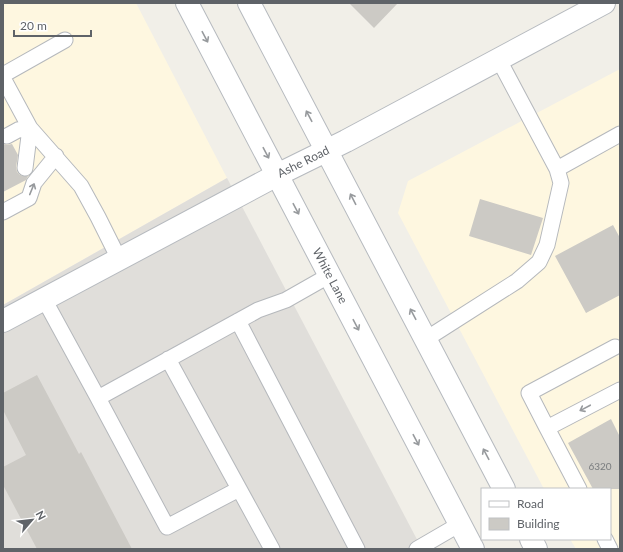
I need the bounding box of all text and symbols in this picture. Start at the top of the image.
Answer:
scale bar [14,12,91,38]
text: 20 m [20,18,47,33]
one-way arrow [202,31,209,43]
one-way arrow [305,110,312,122]
street label: Ashe Road [275,142,332,181]
one-way arrow [262,146,270,158]
one-way arrow [29,184,37,196]
one-way arrow [349,193,356,205]
one-way arrow [292,203,300,215]
street label: White Lane [310,245,351,306]
one-way arrow [409,309,416,321]
one-way arrow [352,318,360,330]
one-way arrow [580,405,592,412]
one-way arrow [413,434,420,446]
one-way arrow [482,449,490,461]
house number: 6320 [588,460,612,472]
legend [481,488,611,540]
text: Road [517,496,544,511]
north arrow [12,500,52,540]
text: N [34,508,49,522]
text: Building [517,516,560,531]

